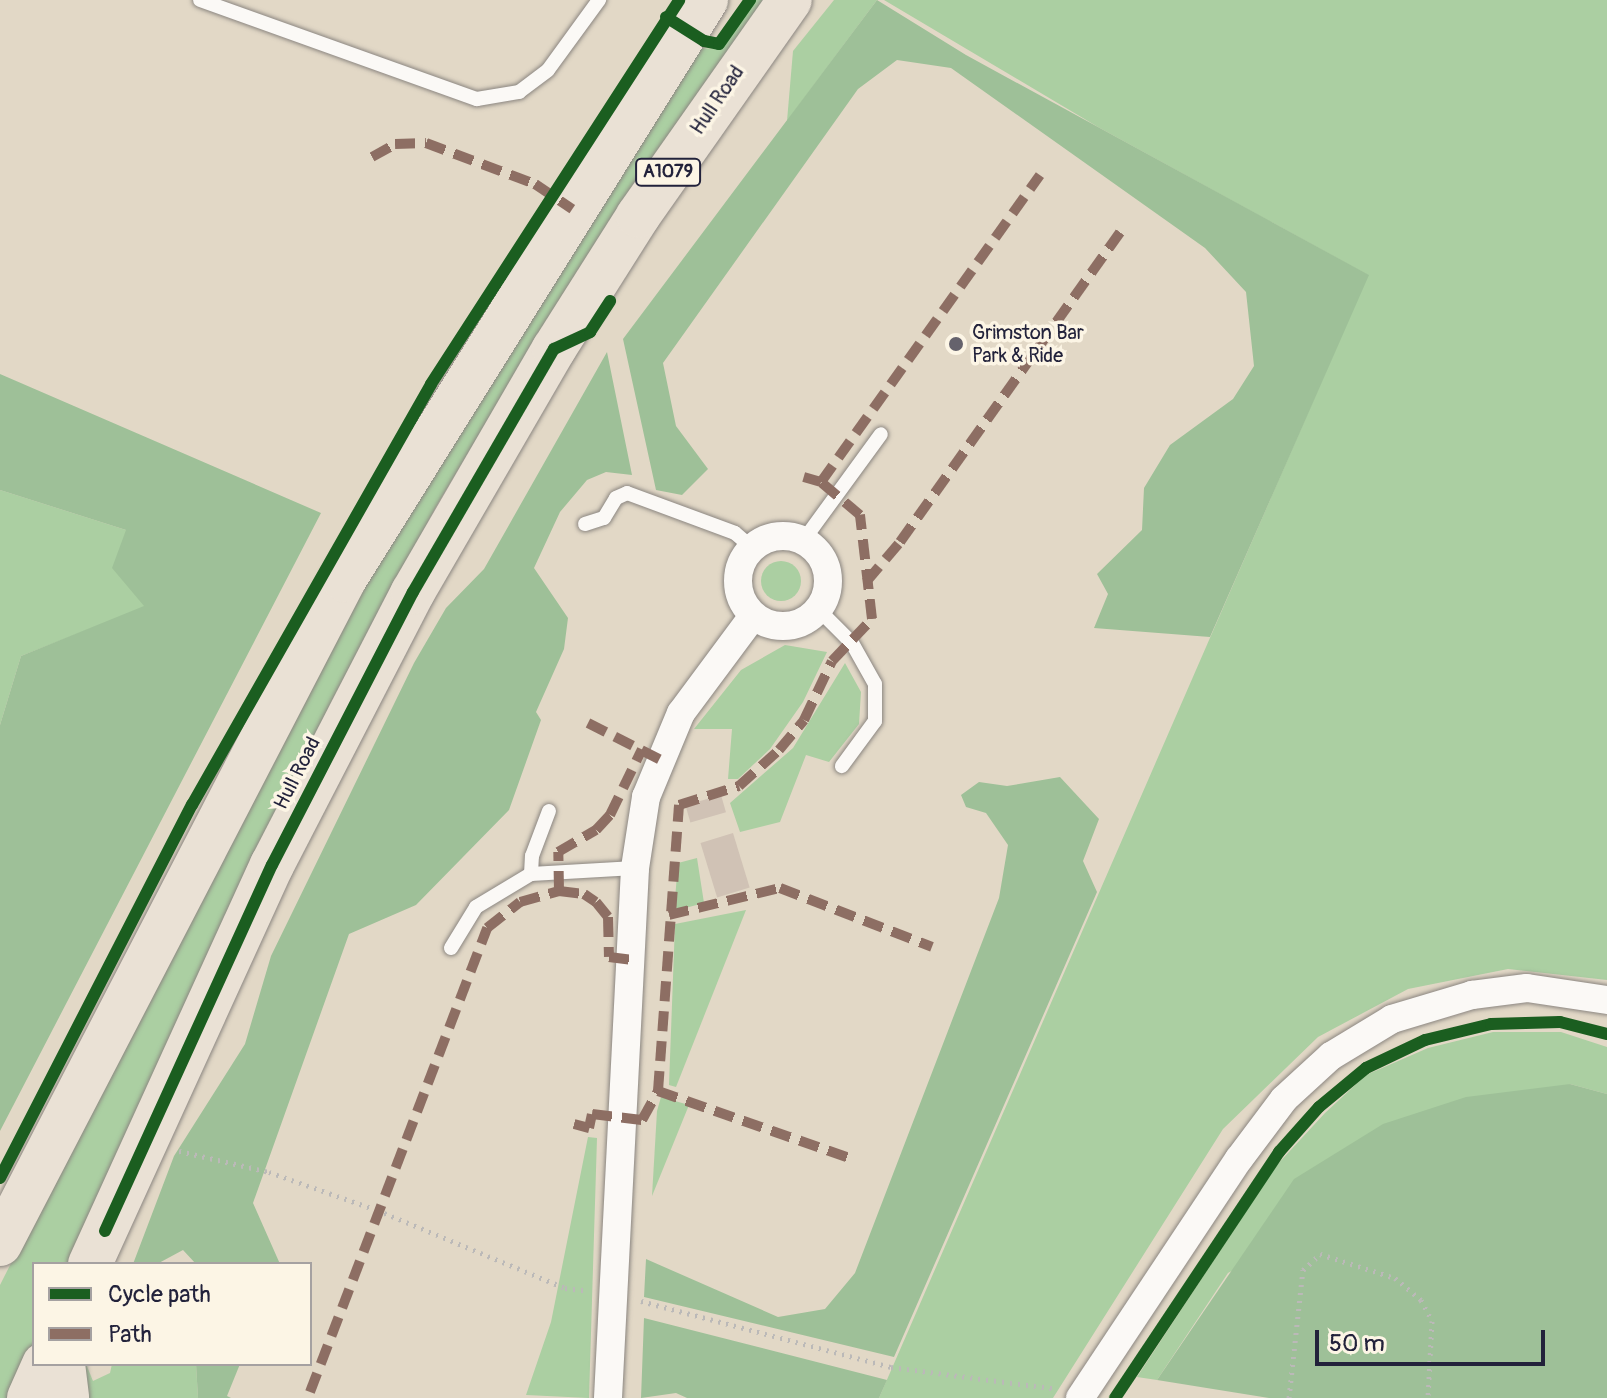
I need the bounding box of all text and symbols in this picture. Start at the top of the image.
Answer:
street label: Hull Road [685,61,749,139]
road number: A1079 [634,158,702,186]
place label: Grimston Bar Park & Ride [972,320,1084,367]
marker: Grimston Bar Park & Ride [947,335,965,353]
street label: Hull Road [269,733,325,813]
legend [32,1262,312,1366]
text: Cycle path [108,1280,211,1309]
scale bar [1319,1314,1549,1364]
text: Path [108,1320,152,1349]
text: 50 m [1329,1329,1385,1358]

